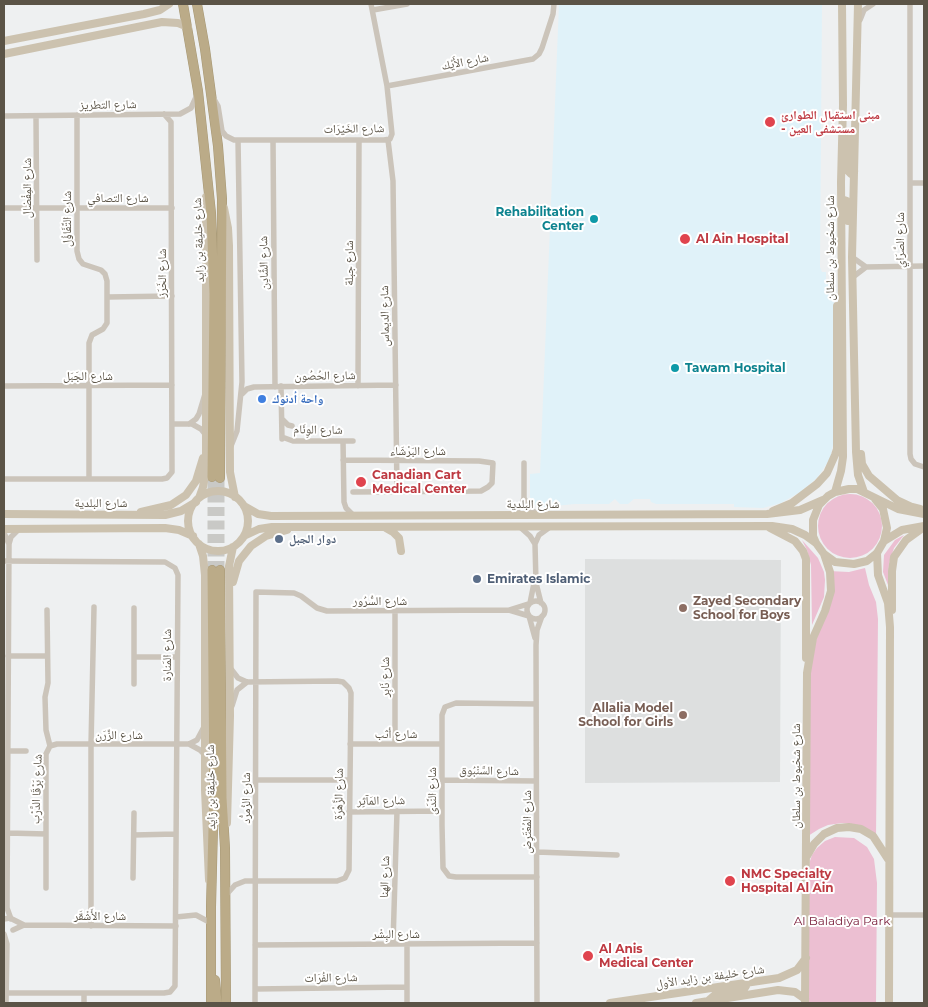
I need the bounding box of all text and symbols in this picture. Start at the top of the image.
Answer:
street label: شارع الأَيْك [440,50,490,74]
street label: شارع التطريز [79,97,137,113]
place label: مبنى استقبال الطوارئ - مستشفى العين [781,108,880,136]
marker: مبنى استقبال الطوارئ - مستشفى العين [763,115,777,129]
street label: شارع الخَيْرَات [324,121,384,137]
street label: شارع المِفْضال [20,158,34,218]
street label: شارع التَّفَاؤُل [60,191,74,247]
street label: شارع التصافي [87,191,149,205]
street label: شارع شخبوط بن سلطان [823,195,837,301]
street label: شارع خليفة بن زايد [190,197,208,283]
place label: Rehabilitation Center [495,205,584,233]
street label: شارع الصِّرَاي [893,212,907,268]
marker: Rehabilitation Center [588,213,600,225]
marker: Al Ain Hospital [678,232,692,246]
place label: Al Ain Hospital [696,232,789,246]
street label: شارع الشَّادِن [256,236,272,290]
street label: شارع جبلة [342,240,356,286]
street label: شارع الخَرَز [155,249,169,297]
street label: شارع الديماس [377,285,393,347]
place label: Tawam Hospital [685,361,786,375]
marker: Tawam Hospital [669,362,681,374]
street label: شارع الحُصُون [294,368,356,384]
street label: شارع الجَبَل [63,369,113,383]
place label: واحة أدنوك [272,392,323,406]
marker: واحة أدنوك [256,393,268,405]
street label: شارع الوِئَام [293,422,343,438]
street label: شارع البَرْشَاء [390,444,446,458]
place label: Canadian Cart Medical Center [372,468,467,496]
marker: Canadian Cart Medical Center [354,475,368,489]
street label: شارع البلدية [74,496,128,510]
street label: شارع البلدية [506,497,560,511]
place label: دوار الجبل [289,532,336,546]
marker: دوار الجبل [273,533,285,545]
place label: Emirates Islamic [487,572,590,586]
marker: Emirates Islamic [471,573,483,585]
street label: شارع السُّرُور [353,594,407,608]
place label: Zayed Secondary School for Boys [693,594,801,622]
marker: Zayed Secondary School for Boys [677,602,689,614]
street label: شارع المَنارة [160,629,174,681]
street label: شارع نَابِر [378,657,392,697]
place label: Allalia Model School for Girls [578,701,673,729]
marker: Allalia Model School for Girls [677,709,689,721]
street label: شارع شخبوط بن سلطان [789,723,803,829]
street label: شارع أثب [375,727,417,741]
street label: شارع الزِّرَن [95,728,143,742]
street label: شارع خليفة بن زايد [203,744,219,830]
street label: شارع بَرْقَا الدَّرْب [29,754,45,824]
street label: شارع السَّنْبُوق [459,763,519,779]
street label: شارع النَّدَى [425,767,439,815]
street label: شارع الزَّهْرَة [331,768,347,820]
street label: شارع الزُمرُّد [239,772,253,824]
street label: شارع المُعْتَرِض [520,790,534,854]
street label: شارع المَآثِر [357,793,405,809]
street label: شارع الهنا [377,856,393,898]
place label: NMC Specialty Hospital Al Ain [741,867,834,895]
marker: NMC Specialty Hospital Al Ain [723,874,737,888]
street label: شارع الأَشْقَر [74,909,126,923]
park label: Al Baladiya Park [794,914,890,928]
street label: شارع البِشْر [372,927,420,941]
place label: Al Anis Medical Center [599,942,694,970]
marker: Al Anis Medical Center [581,949,595,963]
street label: شارع خليفة بن زايد الأول [655,962,765,992]
street label: شارع الفُرَات [304,970,358,986]

